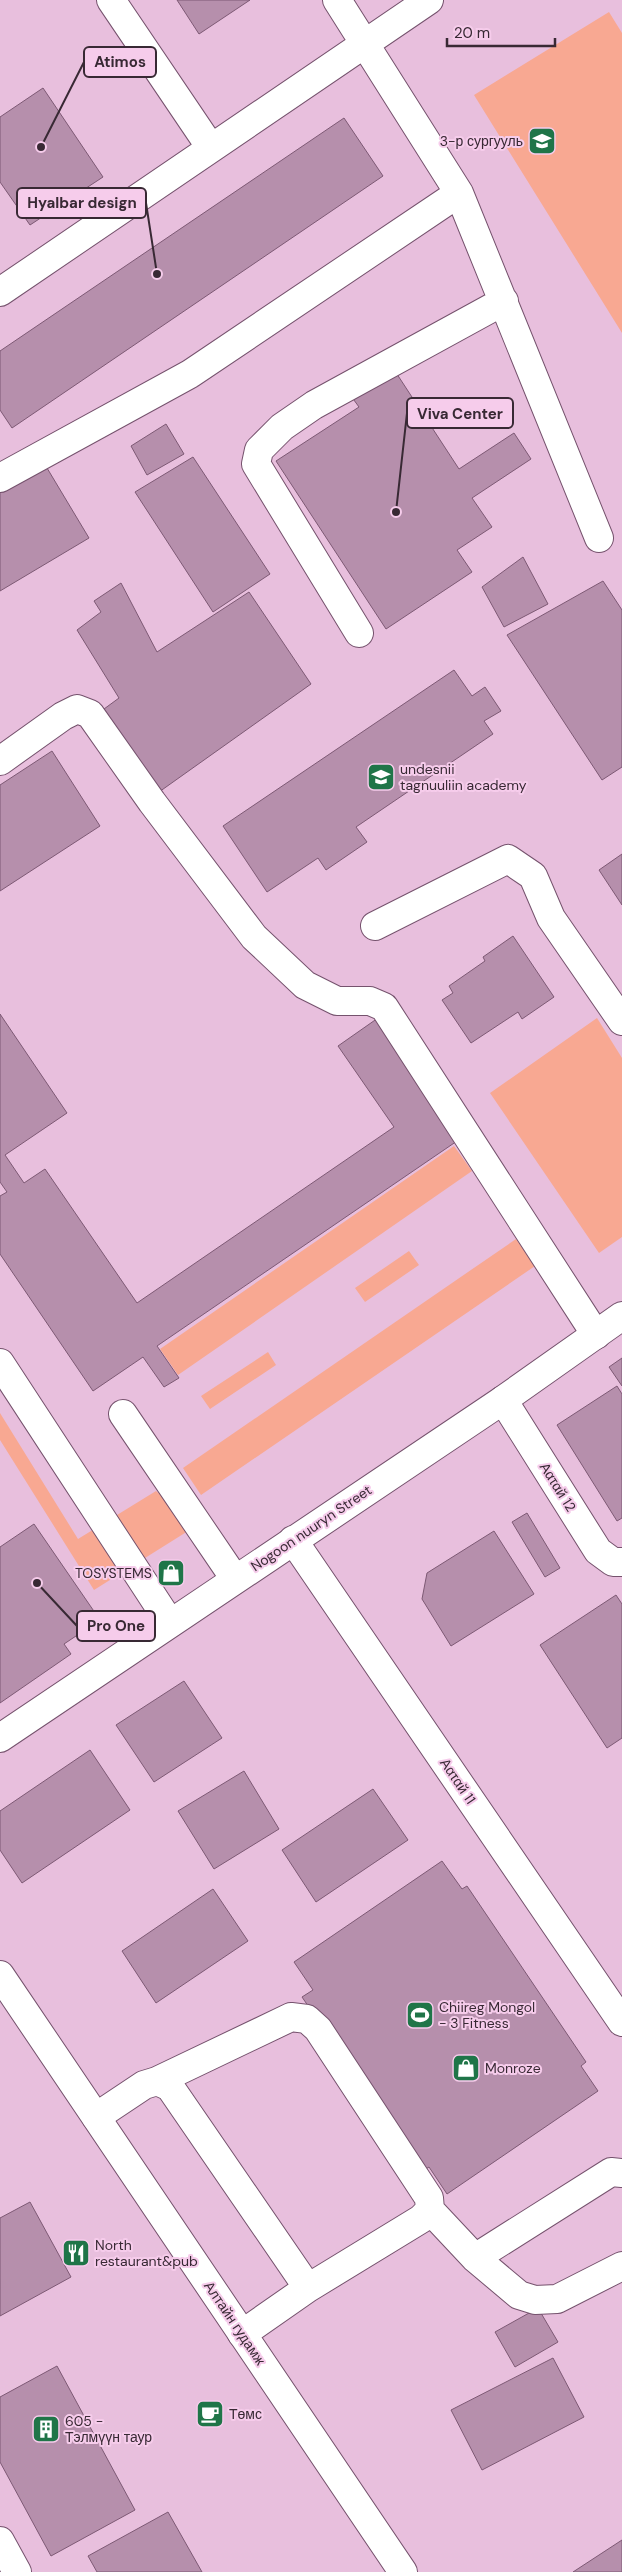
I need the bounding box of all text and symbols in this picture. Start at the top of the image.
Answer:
scale bar [447,15,554,47]
text: 20 m [454,23,490,43]
callout: Atimos [84,47,156,77]
text: Atimos [94,52,146,72]
school or university icon: 3-р сургууль [527,126,557,156]
place label: 3-р сургууль [440,132,523,150]
callout: Hyalbar design [17,188,146,218]
text: Hyalbar design [27,193,137,213]
callout: Viva Center [407,398,513,428]
text: Viva Center [417,404,503,424]
place label: undesnii tagnuuliin academy [400,760,527,794]
school or university icon: undesnii tagnuuliin academy [366,762,396,792]
street label: Ααταй 12 [536,1459,580,1515]
street label: Nogoon nuuryn Street [247,1481,375,1575]
shop icon: TOSYSTEMS [156,1558,186,1588]
place label: TOSYSTEMS [75,1564,152,1582]
callout: Pro One [77,1611,155,1641]
text: Pro One [87,1616,145,1636]
street label: Ααταй 11 [436,1755,480,1807]
place label: Chiireg Mongol - 3 Fitness [439,1998,535,2032]
sports icon: Chiireg Mongol - 3 Fitness [405,2000,435,2030]
shop icon: Monroze [451,2053,481,2083]
place label: Monroze [485,2059,541,2077]
place label: North restaurant&pub [95,2236,198,2270]
restaurant icon: North restaurant&pub [61,2238,91,2268]
street label: Алтайн гудамж [200,2278,270,2369]
cafe icon: Төмс [195,2399,225,2429]
place label: Төмс [229,2405,262,2423]
place label: 605 - Тэлмүүн таур [65,2412,152,2446]
building icon: 605 - Тэлмүүн таур [31,2414,61,2444]

